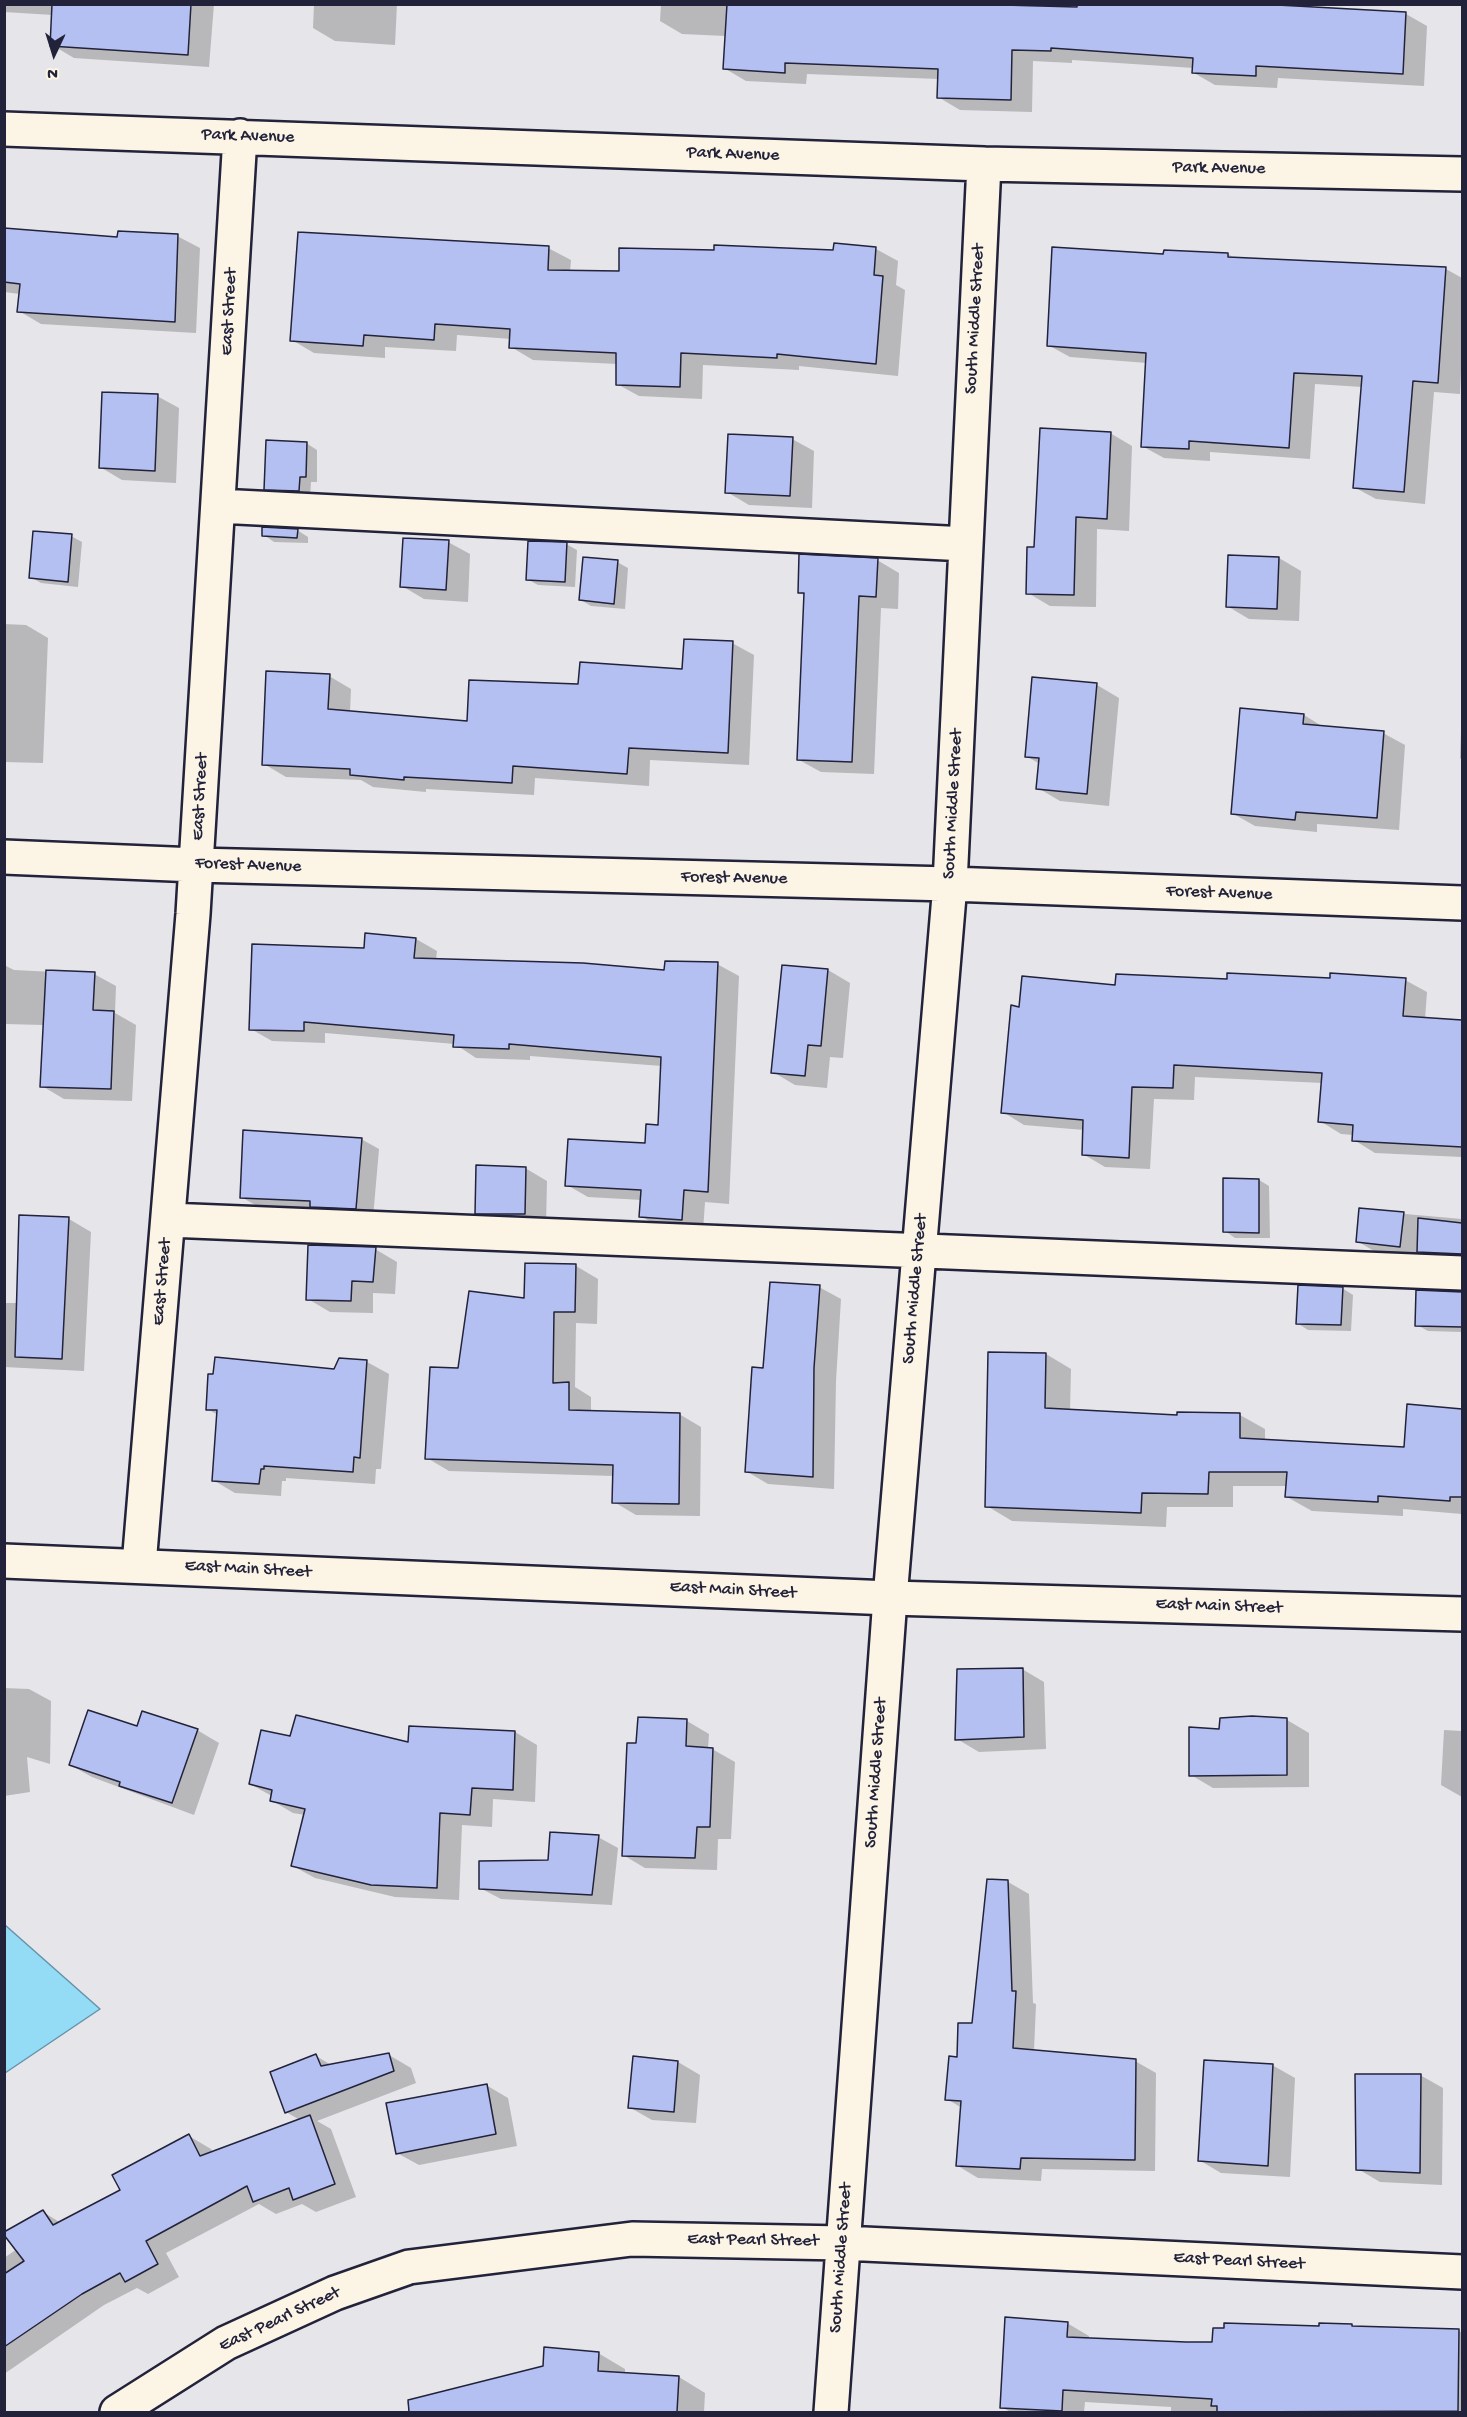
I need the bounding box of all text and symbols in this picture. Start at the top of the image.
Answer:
north arrow [24,24,84,84]
text: N [47,63,59,82]
street label: Park Avenue [201,125,295,149]
street label: Park Avenue [686,143,780,167]
street label: Park Avenue [1172,157,1266,181]
street label: South Middle Street [961,243,991,395]
street label: East Street [217,268,243,356]
street label: South Middle Street [939,728,969,880]
street label: East Street [188,753,214,841]
street label: Forest Avenue [194,853,302,879]
street label: Forest Avenue [681,867,787,891]
street label: Forest Avenue [1165,881,1273,907]
street label: South Middle Street [899,1213,933,1365]
street label: East Street [148,1238,178,1326]
street label: East Main Street [184,1556,312,1584]
street label: East Main Street [669,1577,797,1605]
street label: East Main Street [1155,1594,1283,1620]
street label: South Middle Street [861,1697,893,1849]
street label: South Middle Street [826,2182,858,2334]
street label: East Pearl Street [687,2229,819,2253]
street label: East Pearl Street [1173,2248,1305,2276]
street label: East Pearl Street [216,2282,344,2358]

